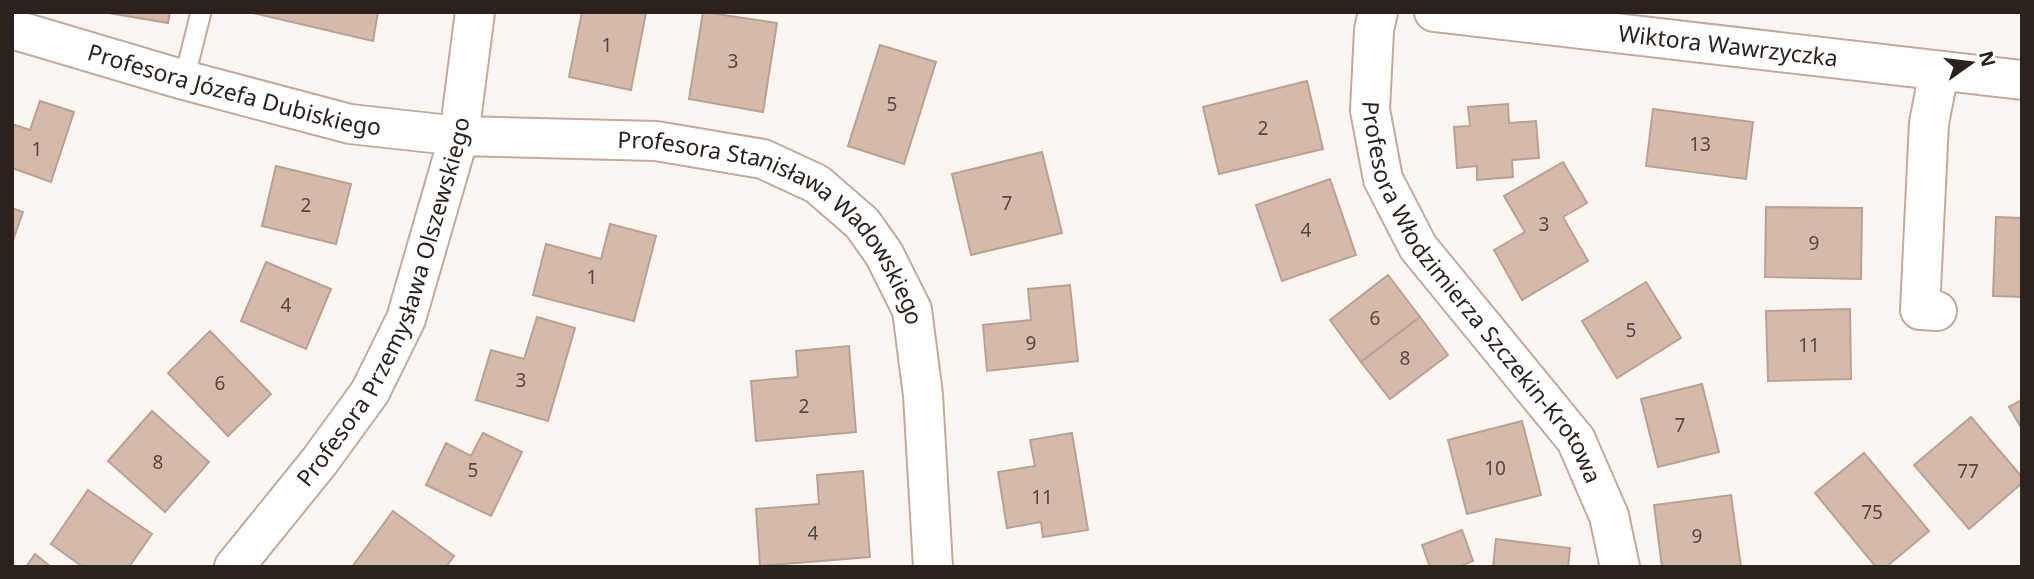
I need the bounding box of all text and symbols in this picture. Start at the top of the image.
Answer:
street label: Wiktora Wawrzyczka [1617,16,1840,74]
north arrow [1936,28,2006,98]
house number: 1 [602,32,612,58]
street label: Profesora Józefa Dubiskiego [84,35,383,142]
house number: 3 [728,48,738,74]
text: N [1973,48,2002,70]
house number: 5 [887,91,897,117]
street label: Profesora Włodzimierza Szczekin-Krotowa [1355,100,1610,488]
street label: Profesora Przemysława Olszewskiego [289,115,476,493]
house number: 2 [1258,115,1268,141]
street label: Profesora Stanisława Wadowskiego [617,123,931,326]
house number: 13 [1689,131,1711,157]
house number: 1 [32,136,42,162]
house number: 7 [1002,190,1012,216]
house number: 2 [301,192,311,218]
house number: 3 [1539,211,1549,237]
house number: 4 [1301,217,1312,243]
house number: 9 [1809,230,1819,256]
house number: 1 [587,264,597,290]
house number: 4 [281,292,292,318]
house number: 6 [1370,305,1380,331]
house number: 5 [1626,317,1636,343]
house number: 9 [1026,330,1036,356]
house number: 11 [1798,332,1820,358]
house number: 8 [1400,345,1410,371]
house number: 3 [516,367,526,393]
house number: 6 [215,370,225,396]
house number: 2 [799,393,809,419]
house number: 7 [1675,412,1685,438]
house number: 8 [153,449,163,475]
house number: 10 [1484,455,1506,481]
house number: 5 [468,457,478,483]
house number: 77 [1957,458,1979,484]
house number: 11 [1031,484,1053,510]
house number: 75 [1861,499,1883,525]
house number: 4 [808,520,819,546]
house number: 9 [1692,523,1702,549]

